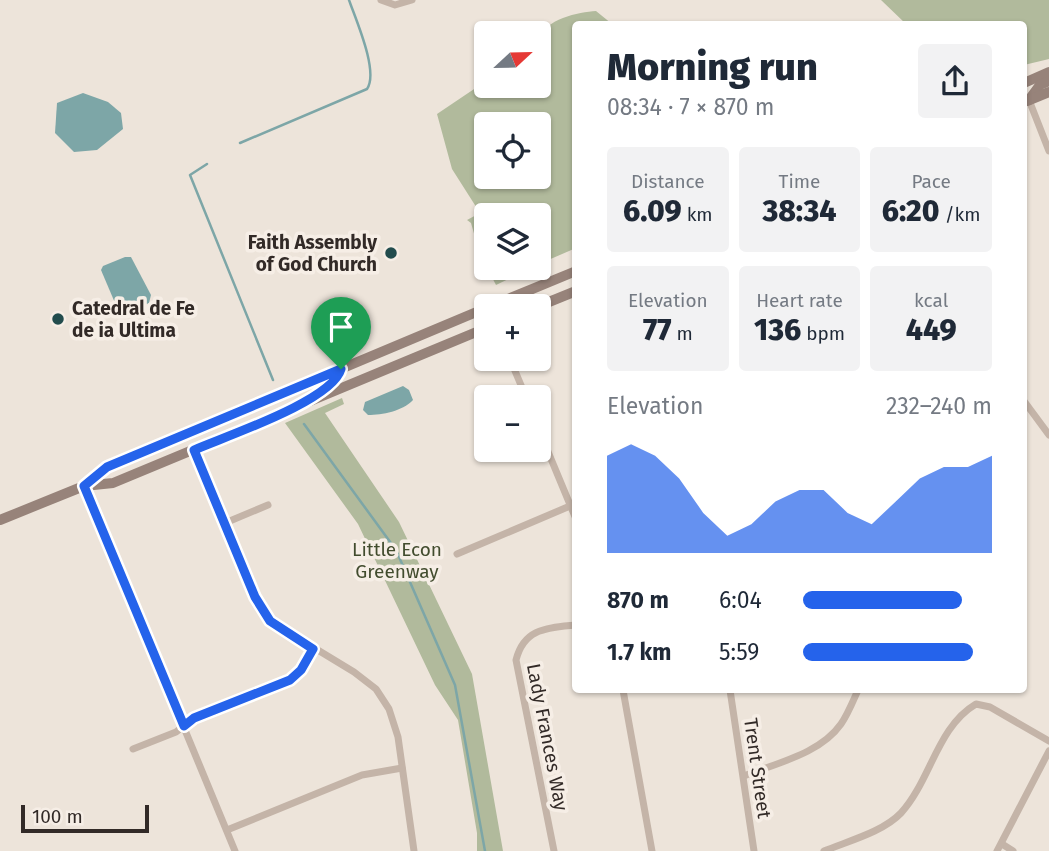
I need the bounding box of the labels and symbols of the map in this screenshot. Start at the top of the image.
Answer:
north arrow [474,21,551,98]
place label: Faith Assembly of God Church [248,231,377,276]
marker: Faith Assembly of God Church [383,245,399,261]
place label: Catedral de Fe de ia Ultima [72,297,195,342]
pin [311,297,371,369]
marker: Catedral de Fe de ia Ultima [50,311,66,327]
park label: Little Econ Greenway [352,538,442,583]
street label: Lady Frances Way [522,661,573,813]
street label: Trent Street [739,716,776,820]
scale bar [21,802,149,834]

